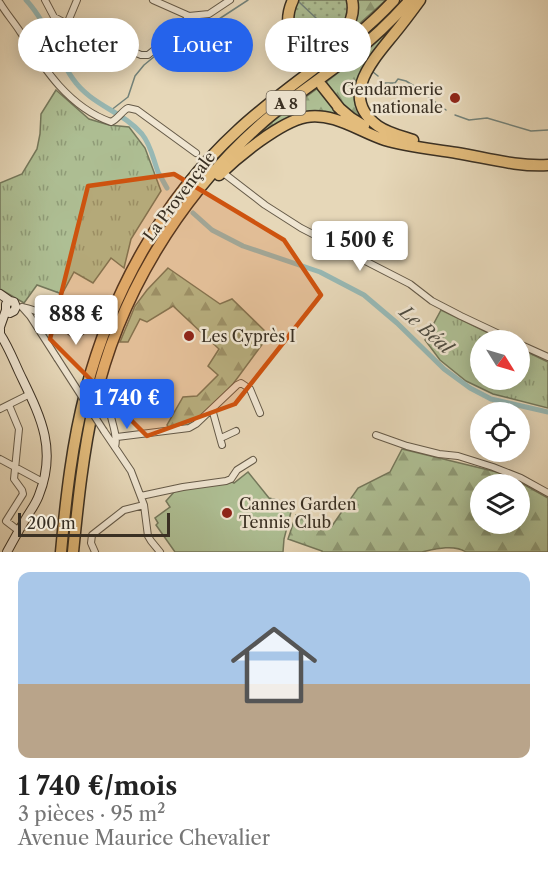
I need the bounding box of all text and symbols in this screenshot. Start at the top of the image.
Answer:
chip: Acheter [18,18,139,72]
chip: Louer [151,18,253,72]
chip: Filtres [265,18,371,72]
place label: Gendarmerie nationale [342,79,443,117]
road number: A 8 [266,91,306,115]
marker: Gendarmerie nationale [448,91,462,105]
street label: La Provençale [139,147,219,245]
pin: 1 500 € [305,221,415,272]
text: 1 500 € [326,228,394,252]
pin: 888 € [34,295,118,346]
water label: Le Béal [394,300,458,360]
text: 888 € [49,302,103,326]
place label: Les Cyprès I [201,326,296,346]
marker: Les Cyprès I [182,329,196,343]
north arrow [470,330,530,390]
map controls [470,330,530,534]
pin: 1 740 € [72,379,182,430]
text: 1 740 € [94,386,160,410]
button: locate [470,402,530,462]
button: layers [470,474,530,534]
place label: Cannes Garden Tennis Club [239,494,357,532]
marker: Cannes Garden Tennis Club [220,506,234,520]
scale bar [18,510,170,538]
text: 200 m [27,513,76,533]
icon: home [220,611,328,719]
text: 1 740 €/mois [18,770,177,802]
text: 3 pièces · 95 m² [18,802,165,826]
text: Avenue Maurice Chevalier [18,826,270,850]

